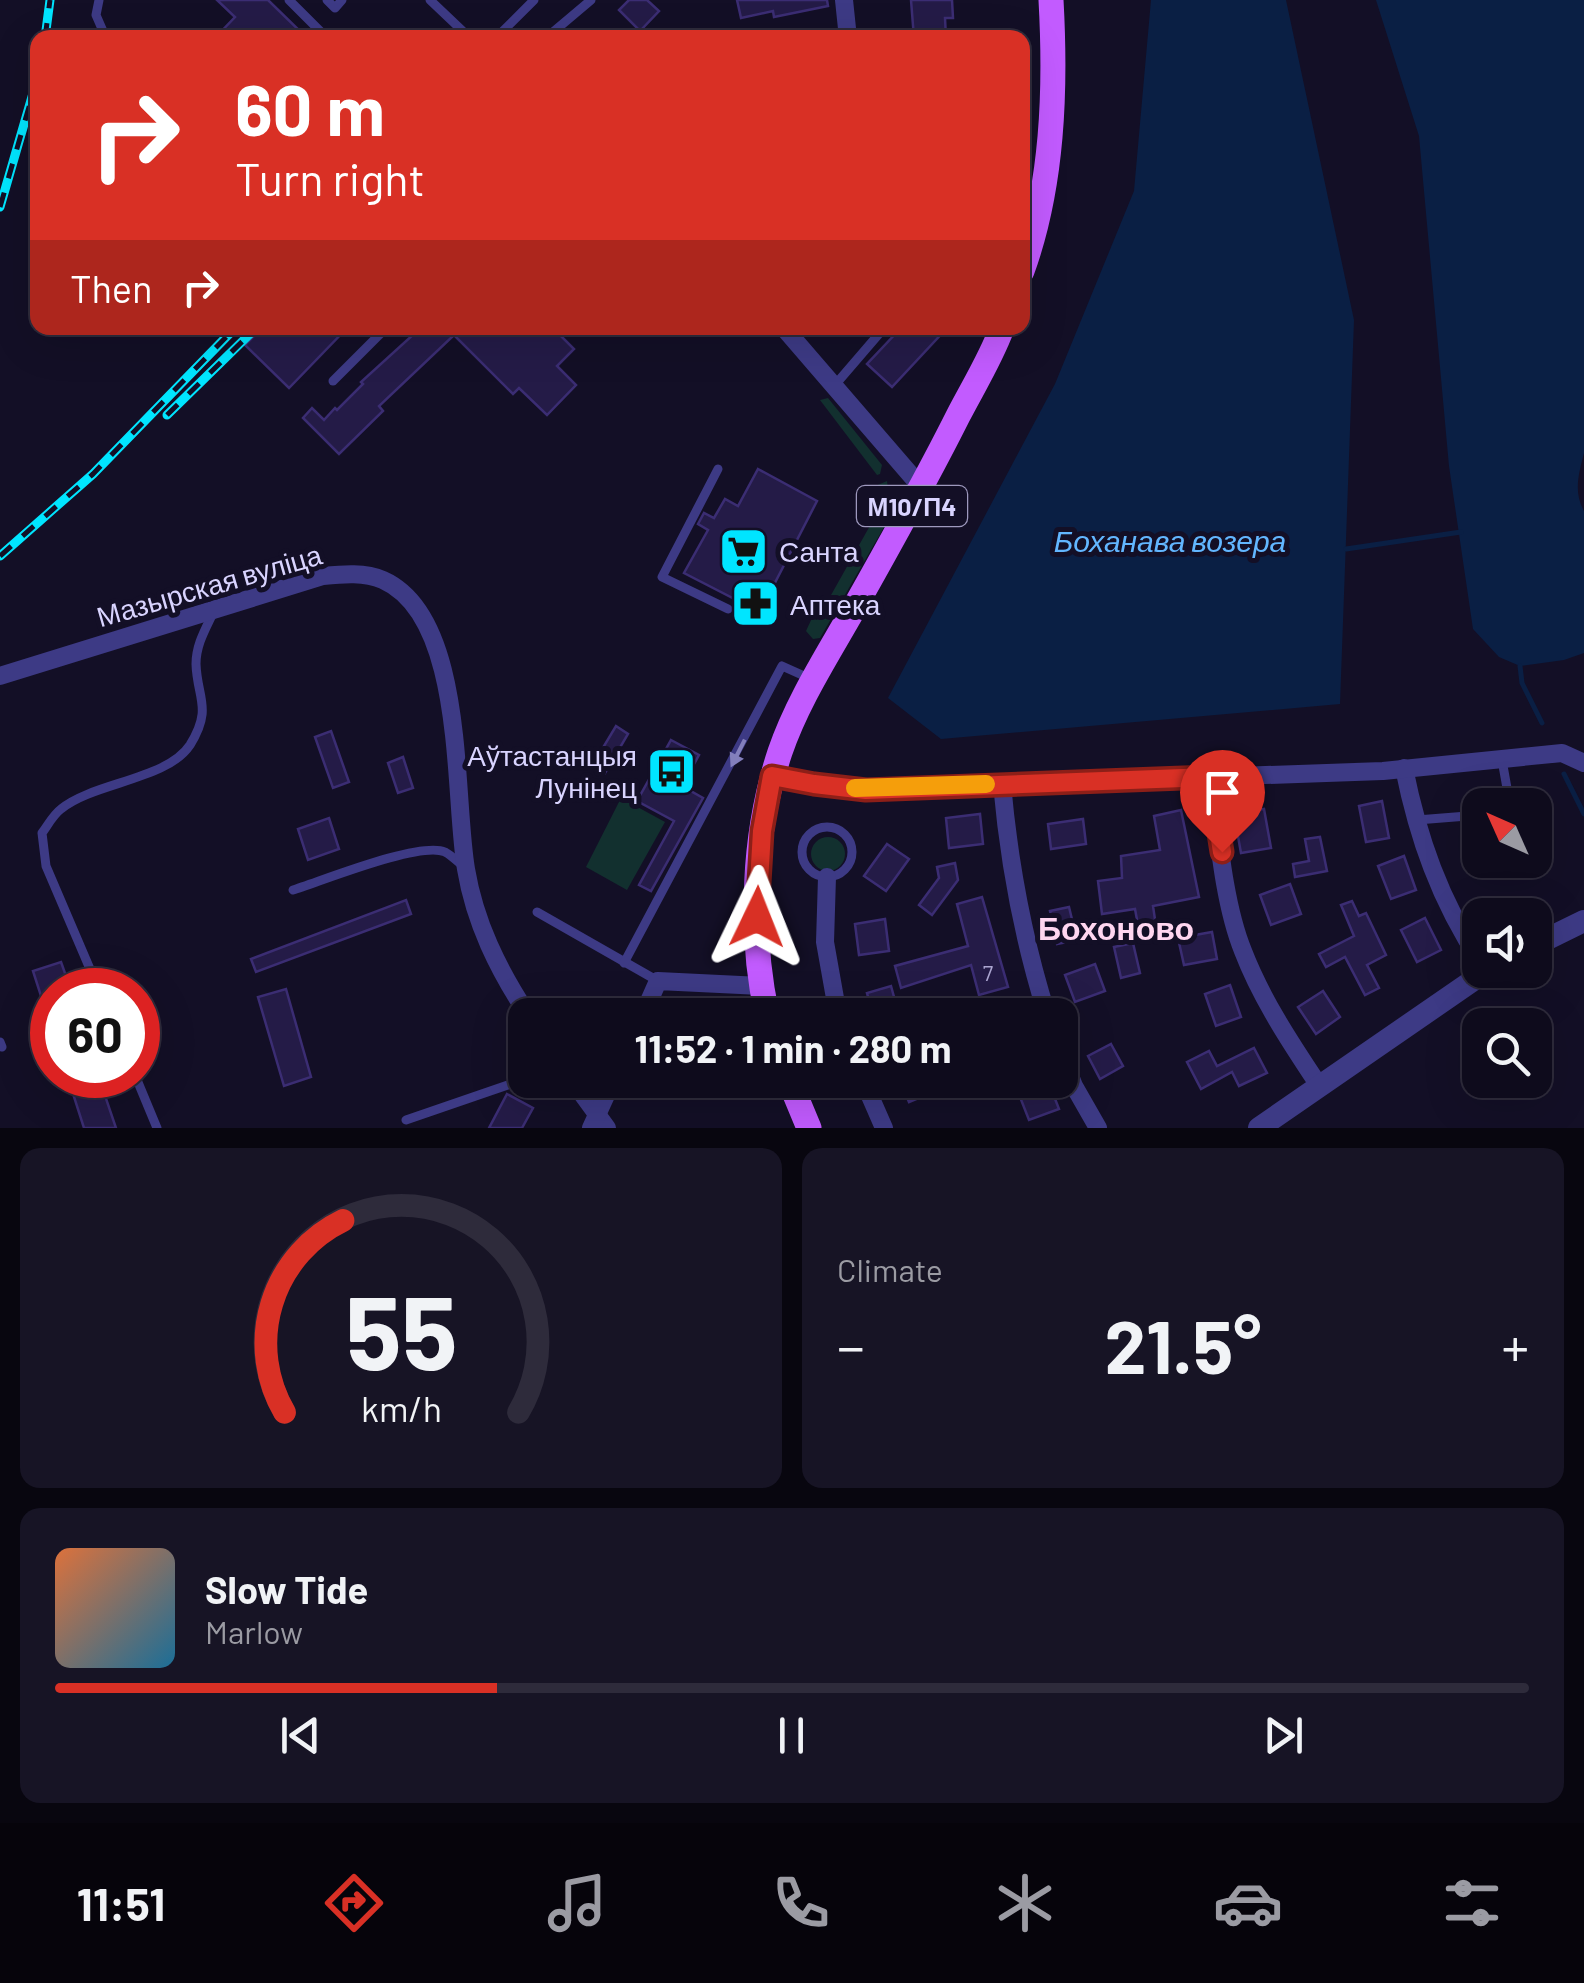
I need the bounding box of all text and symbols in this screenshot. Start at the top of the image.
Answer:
text: 60 m [235,66,385,150]
icon: right [70,70,200,200]
text: Turn right [235,151,425,205]
icon: right [173,260,228,315]
text: Then [70,265,153,311]
road number: М10/П4 [857,486,967,526]
water label: Боханава возера [1054,522,1286,558]
supermarket icon: Санта [718,525,770,577]
place label: Санта [779,534,859,568]
street label: Мазырская вуліца [93,537,326,633]
pharmacy icon: Аптека [729,578,781,630]
place label: Аптека [790,587,881,621]
place label: Аўтастанцыя Лунінец [467,738,637,804]
one-way arrow [730,739,747,768]
bus stop icon: Аўтастанцыя Лунінец [646,745,698,797]
pin [1180,750,1265,853]
icon: arrive [1195,765,1250,820]
north arrow [1462,788,1552,878]
map controls [1462,788,1552,1098]
position arrow [705,865,809,969]
button: sound [1462,898,1552,988]
district label: Бохоново [1038,908,1194,946]
house number: 7 [983,959,993,985]
speed limit sign: 60 [30,968,160,1098]
button: search [1462,1008,1552,1098]
text: 11:52 · 1 min · 280 m [634,1025,952,1071]
text: Climate [837,1250,943,1288]
text: 55 [345,1266,457,1391]
text: 21.5° [1105,1299,1261,1389]
text: − [837,1312,865,1378]
text: + [1501,1312,1529,1378]
text: km/h [361,1386,441,1429]
text: Slow Tide [205,1566,368,1612]
text: Marlow [205,1612,303,1650]
icon: previous [273,1708,328,1763]
icon: pause [764,1708,819,1763]
icon: next [1256,1708,1311,1763]
icon: directions [319,1868,389,1938]
icon: music [542,1868,612,1938]
icon: phone [766,1868,836,1938]
icon: climate [990,1868,1060,1938]
icon: car [1213,1868,1283,1938]
icon: filters [1437,1868,1507,1938]
text: 11:51 [77,1876,165,1930]

